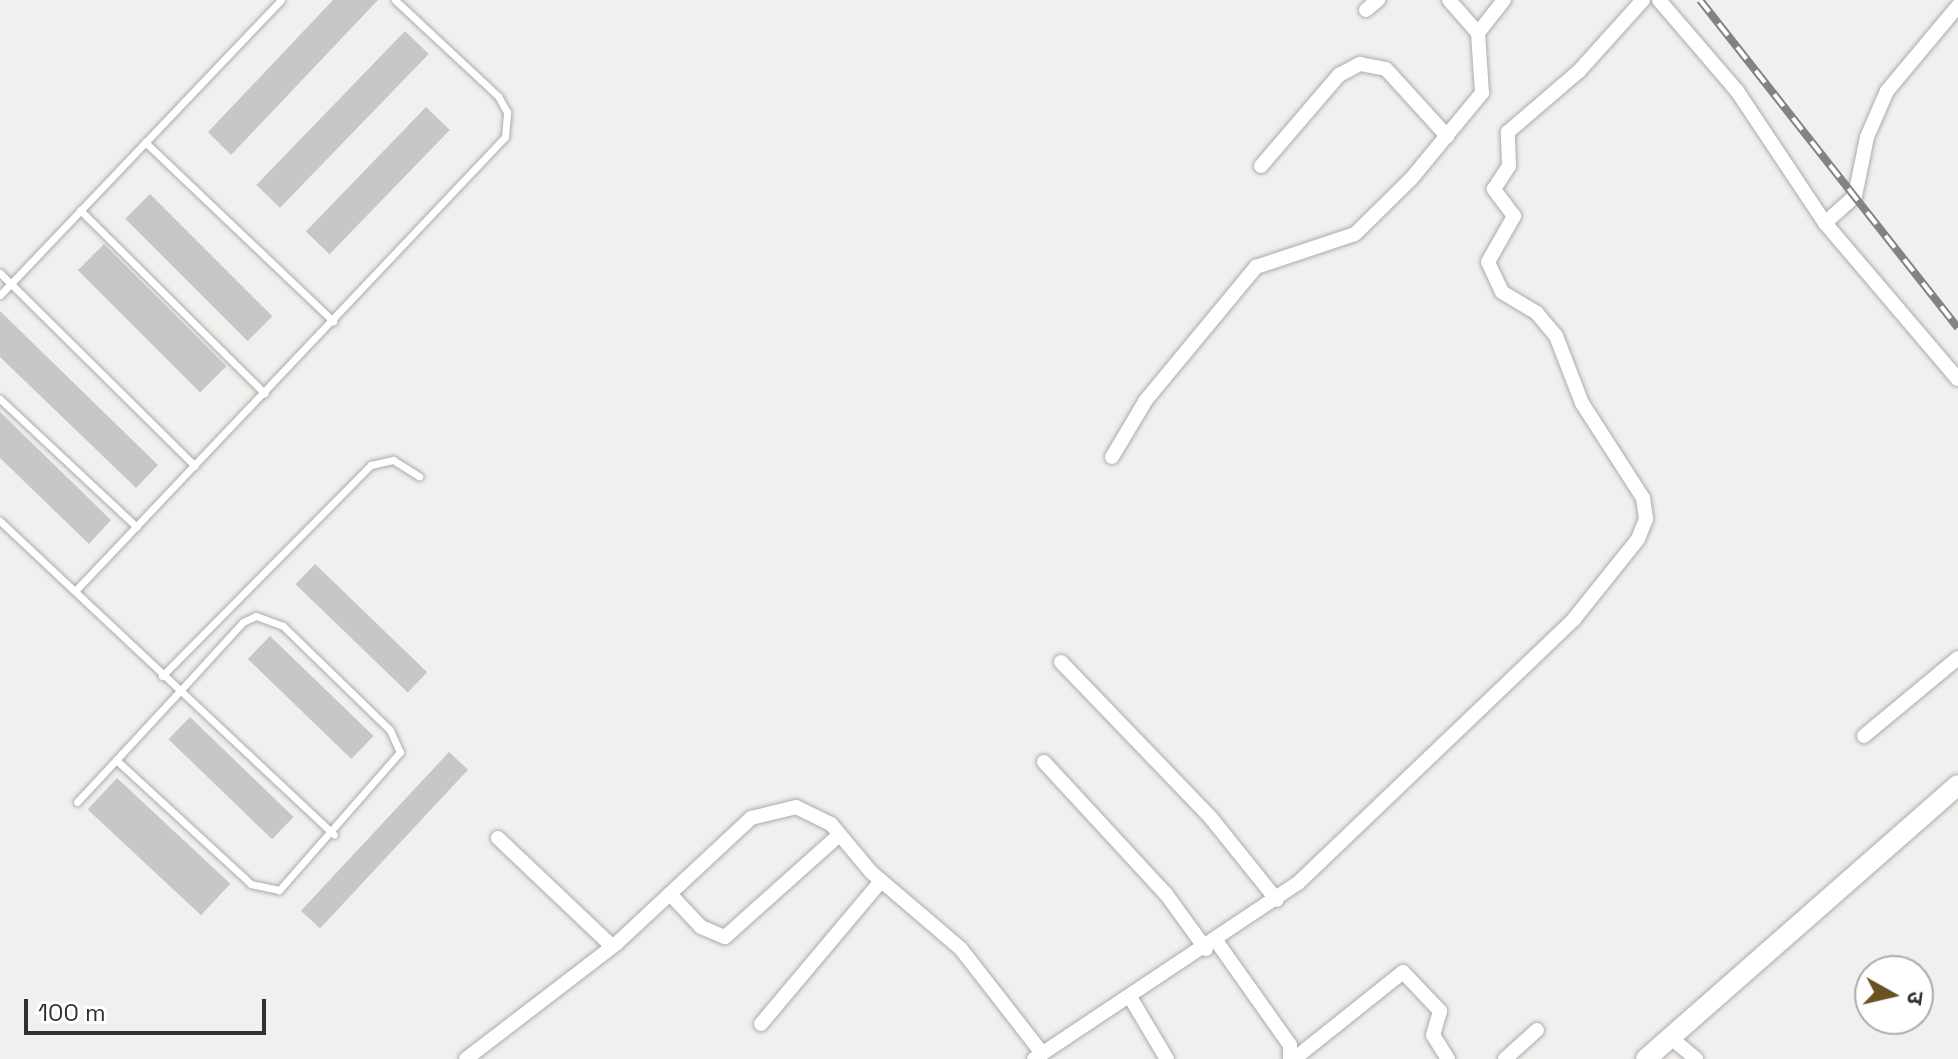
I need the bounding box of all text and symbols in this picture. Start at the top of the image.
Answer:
north arrow [1854,955,1934,1035]
scale bar [28,983,270,1033]
text: उ [1901,990,1931,1006]
text: 100 m [38,997,106,1028]

